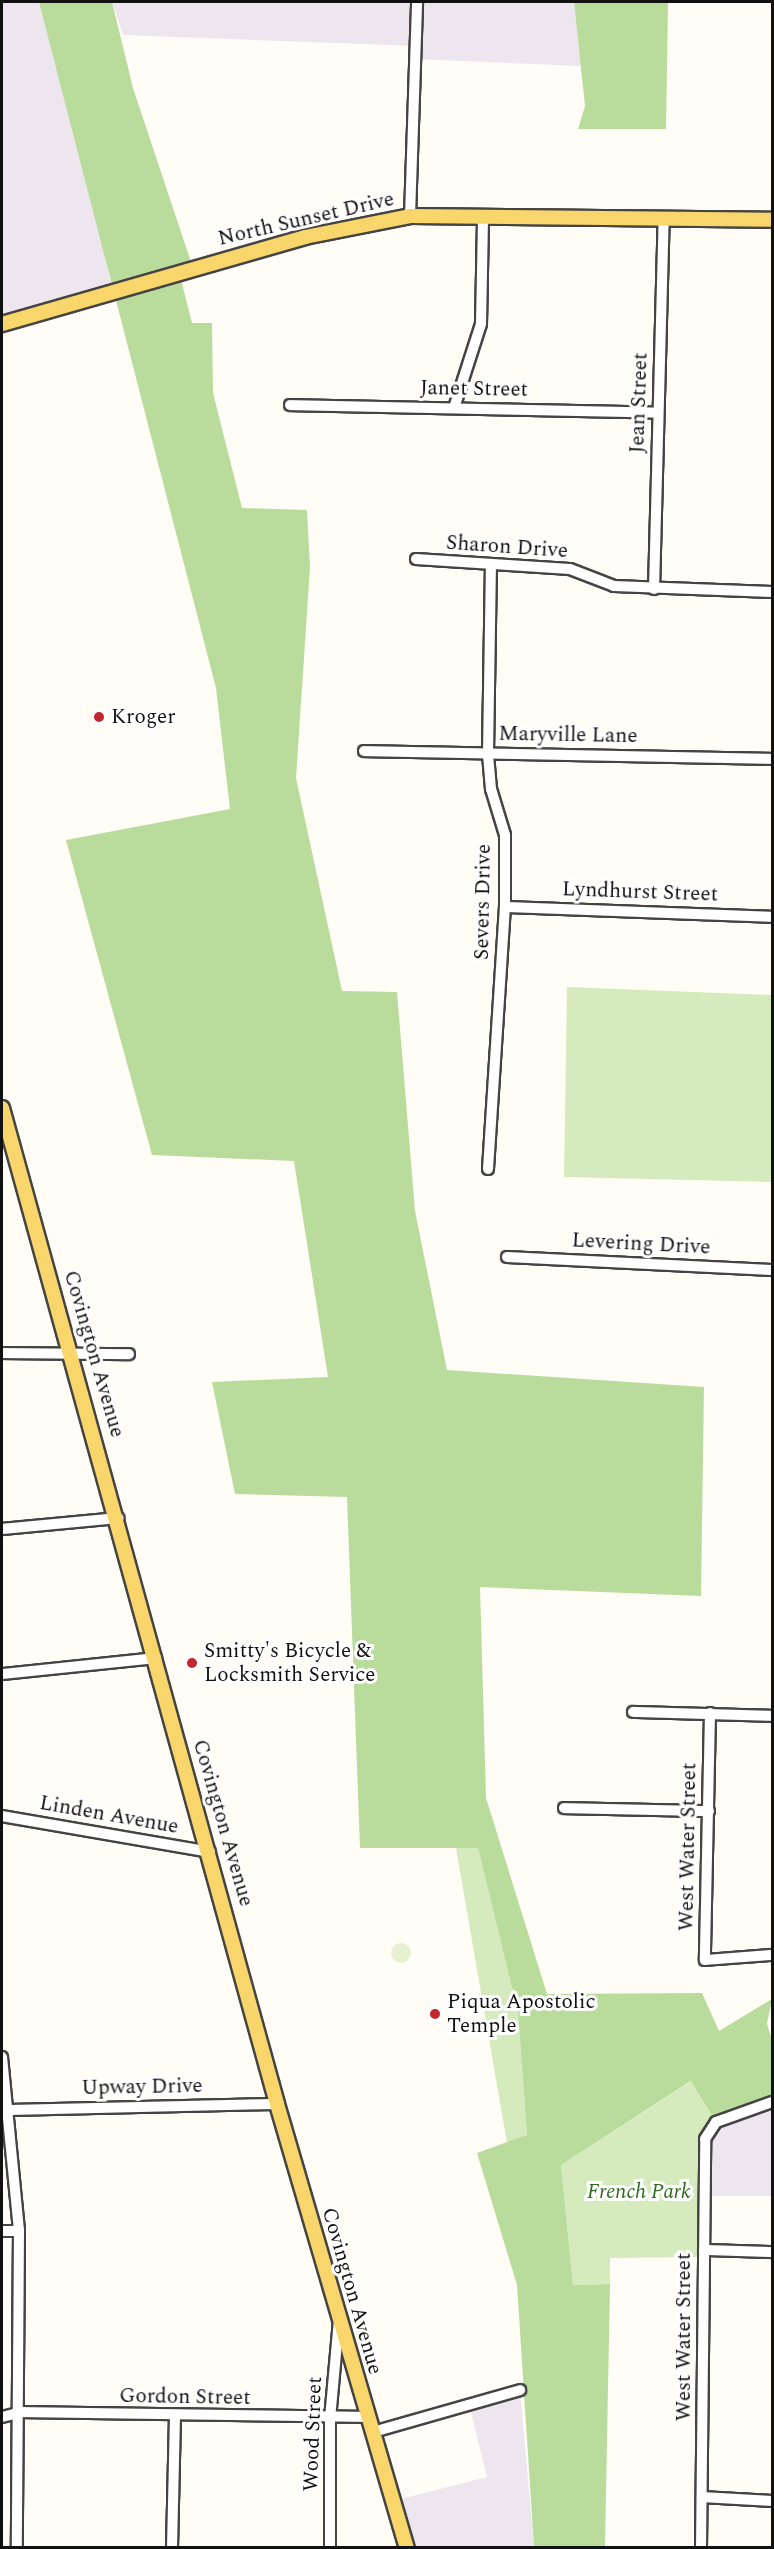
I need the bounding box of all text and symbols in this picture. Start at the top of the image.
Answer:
street label: North Sunset Drive [216,186,396,252]
street label: Jean Street [625,352,653,454]
street label: Janet Street [420,375,528,403]
street label: Sharon Drive [445,530,569,564]
place label: Kroger [111,704,176,730]
marker: Kroger [92,710,106,724]
street label: Maryville Lane [498,721,638,749]
street label: Severs Drive [469,844,497,960]
street label: Lyndhurst Street [562,877,718,907]
street label: Levering Drive [571,1228,711,1260]
street label: Covington Avenue [58,1268,130,1440]
place label: Smitty's Bicycle & Locksmith Service [204,1638,376,1688]
marker: Smitty's Bicycle & Locksmith Service [185,1656,199,1670]
street label: Covington Avenue [187,1737,259,1909]
street label: West Water Street [674,1762,702,1932]
street label: Linden Avenue [37,1790,181,1840]
place label: Piqua Apostolic Temple [447,1989,596,2039]
marker: Piqua Apostolic Temple [428,2007,442,2021]
street label: Upway Drive [81,2073,203,2101]
park label: French Park [587,2179,691,2205]
street label: Covington Avenue [316,2205,388,2377]
street label: West Water Street [671,2253,697,2421]
street label: Wood Street [298,2376,328,2492]
street label: Gordon Street [119,2383,251,2411]

